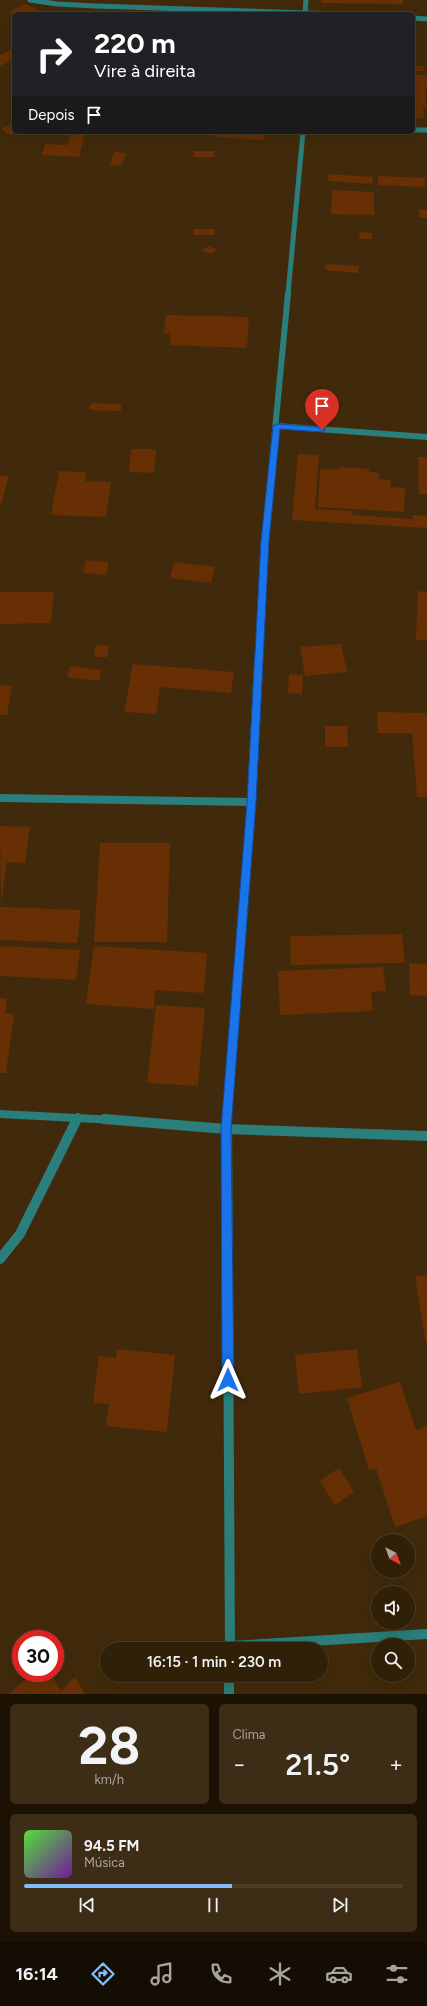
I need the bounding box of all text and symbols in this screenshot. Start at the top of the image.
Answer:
text: 220 m [94,26,176,60]
icon: right [28,28,80,80]
text: Vire à direita [94,60,195,82]
icon: arrive [83,104,105,126]
text: Depois [28,106,75,124]
pin [305,389,339,430]
icon: arrive [311,395,333,417]
position arrow [207,1359,249,1401]
north arrow [371,1534,415,1578]
map controls [371,1534,415,1682]
button: sound [371,1586,415,1630]
speed limit sign: 30 [12,1630,64,1682]
button: search [371,1638,415,1682]
text: 16:15 · 1 min · 230 m [147,1653,281,1671]
text: 28 [78,1715,140,1777]
text: Clima [233,1727,265,1742]
text: 21.5° [285,1746,350,1783]
text: − [233,1751,246,1778]
text: + [389,1751,403,1778]
text: km/h [94,1772,124,1787]
text: 94.5 FM [84,1837,139,1855]
text: Música [84,1855,125,1870]
icon: previous [76,1894,98,1916]
icon: pause [202,1894,224,1916]
icon: next [329,1894,351,1916]
icon: directions [89,1960,117,1988]
icon: music [148,1960,176,1988]
icon: phone [207,1960,235,1988]
icon: climate [266,1960,294,1988]
icon: car [325,1960,353,1988]
icon: filters [383,1960,411,1988]
text: 16:14 [15,1963,58,1985]

